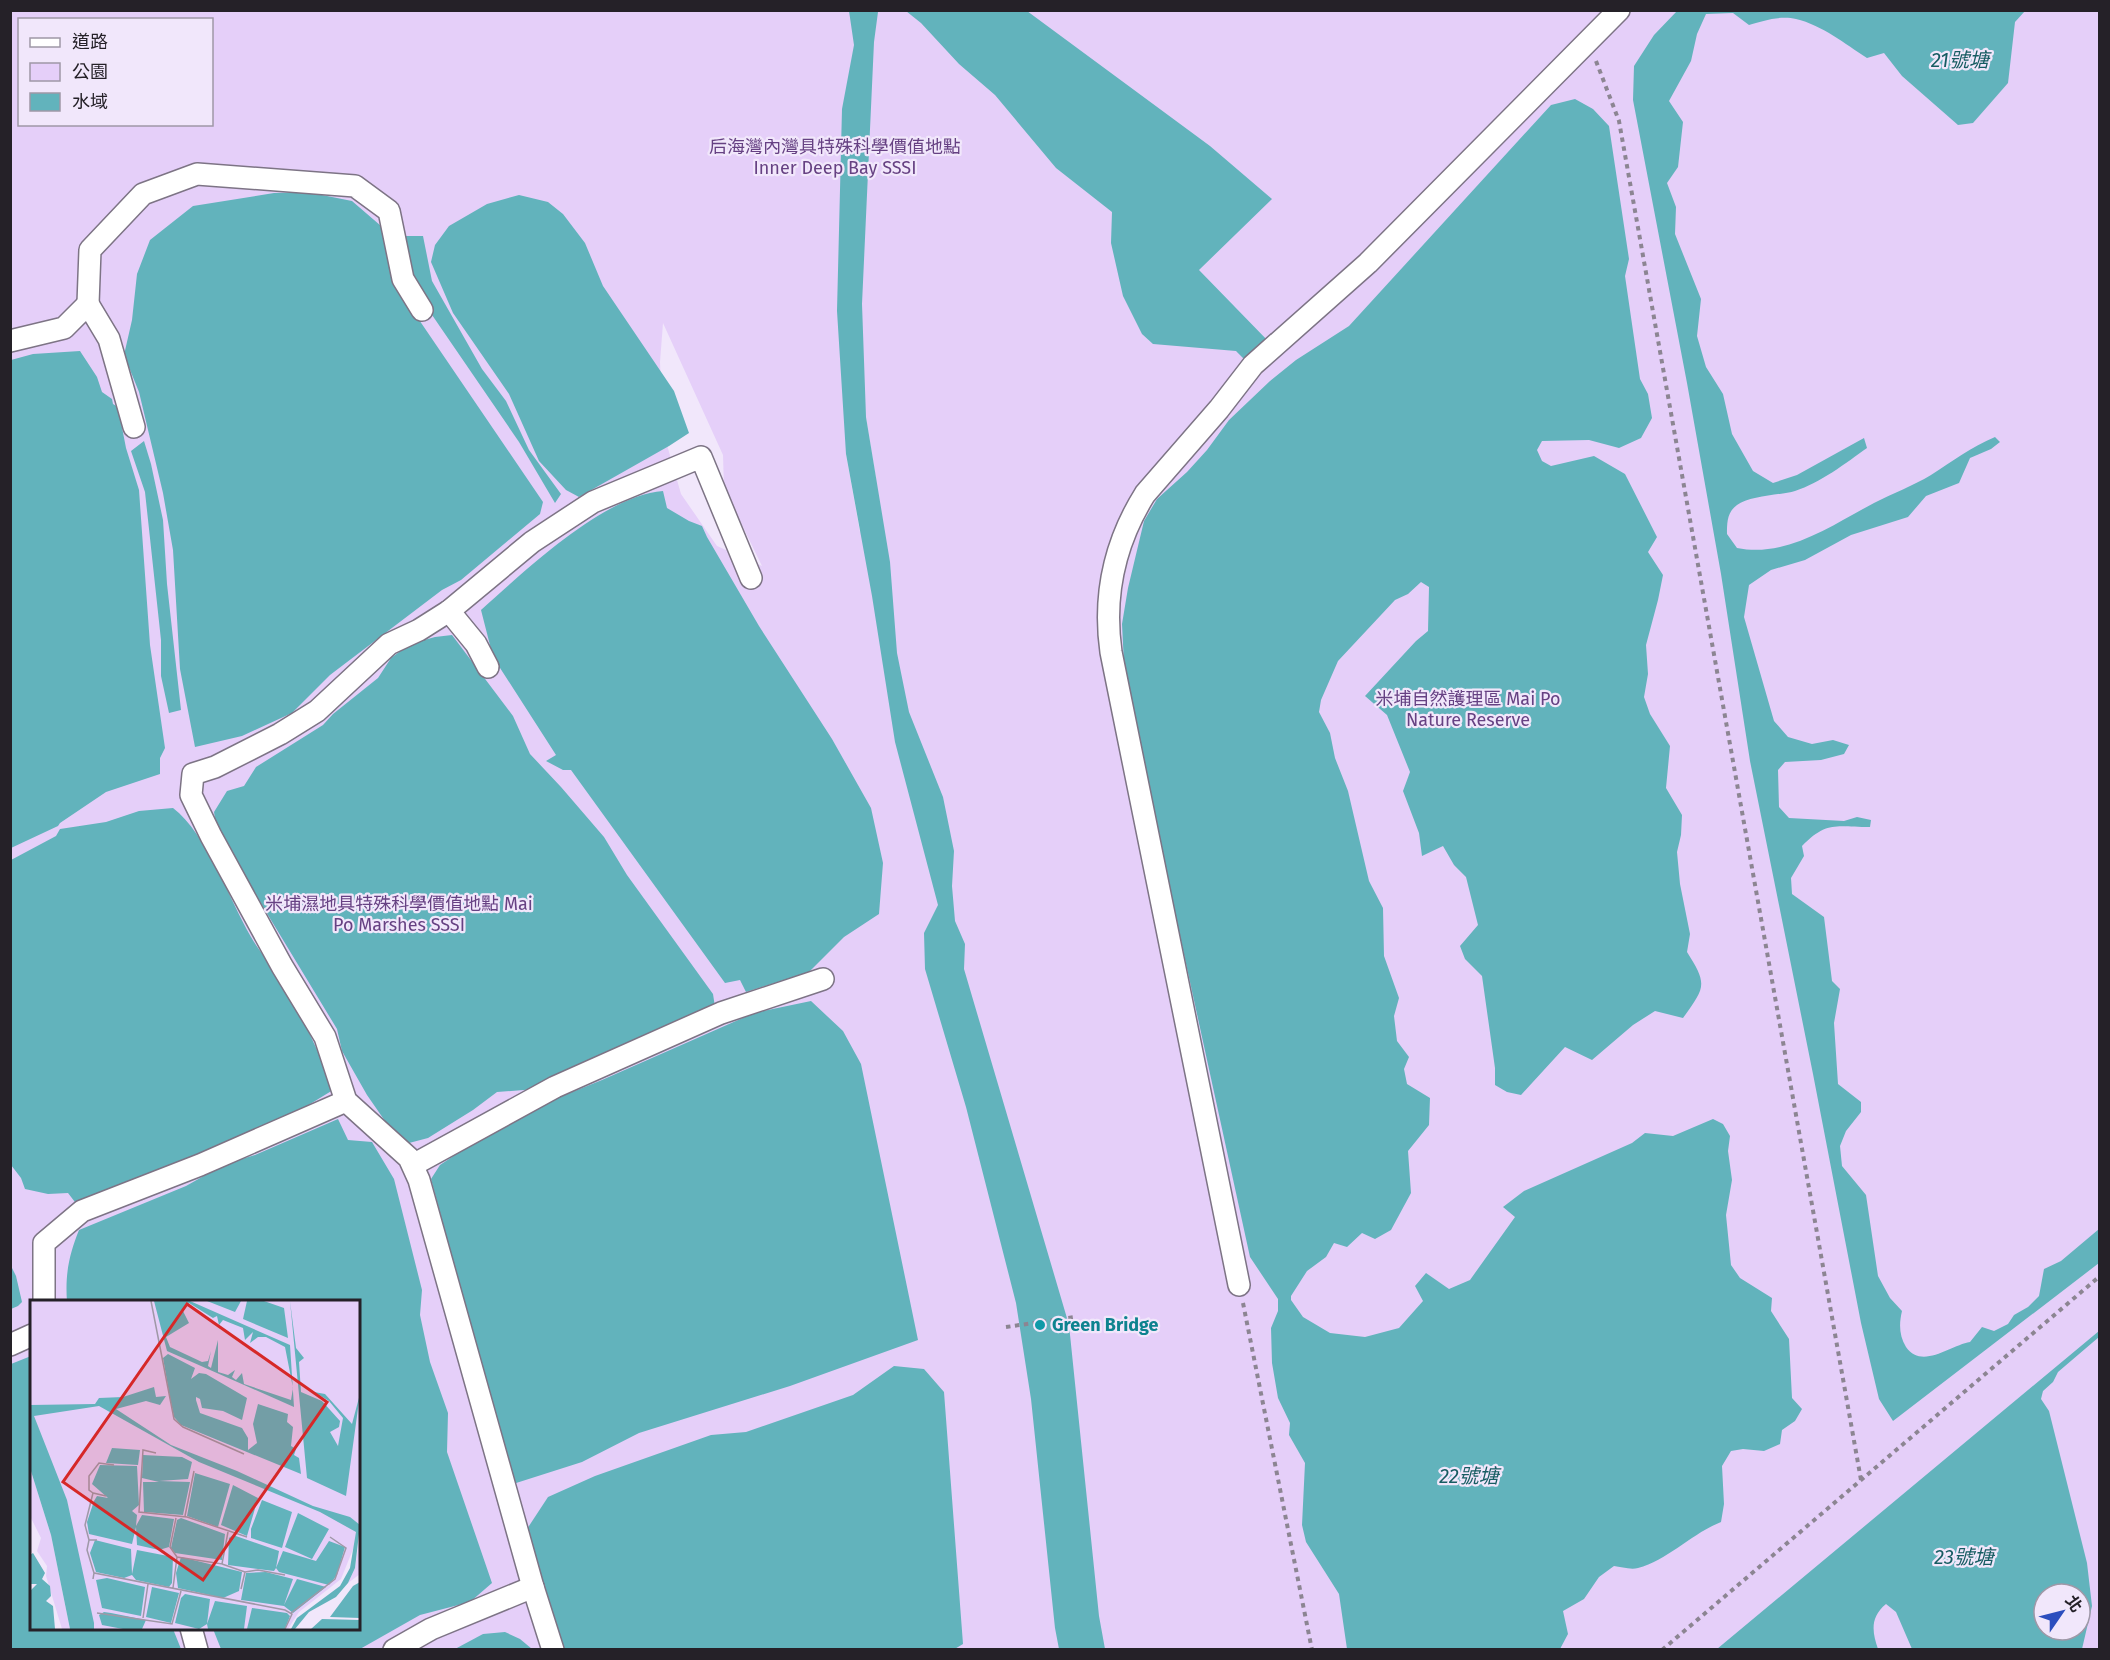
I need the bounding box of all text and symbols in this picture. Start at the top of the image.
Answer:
legend [18,18,213,126]
text: 道路 [72,31,108,53]
water label: 21號塘 [1931,48,1992,72]
text: 公園 [72,61,108,83]
text: 水域 [72,91,108,113]
park label: 后海灣內灣具特殊科學價值地點 Inner Deep Bay SSSI [709,136,961,179]
park label: 米埔自然護理區 Mai Po Nature Reserve [1376,688,1560,731]
park label: 米埔濕地具特殊科學價值地點 Mai Po Marshes SSSI [265,893,533,936]
inset map [30,1300,360,1630]
place label: Green Bridge [1052,1314,1159,1336]
marker: Green Bridge [1033,1318,1047,1332]
water label: 22號塘 [1439,1464,1502,1488]
water label: 23號塘 [1934,1545,1997,1569]
north arrow [2032,1582,2092,1642]
text: 北 [2062,1592,2086,1616]

